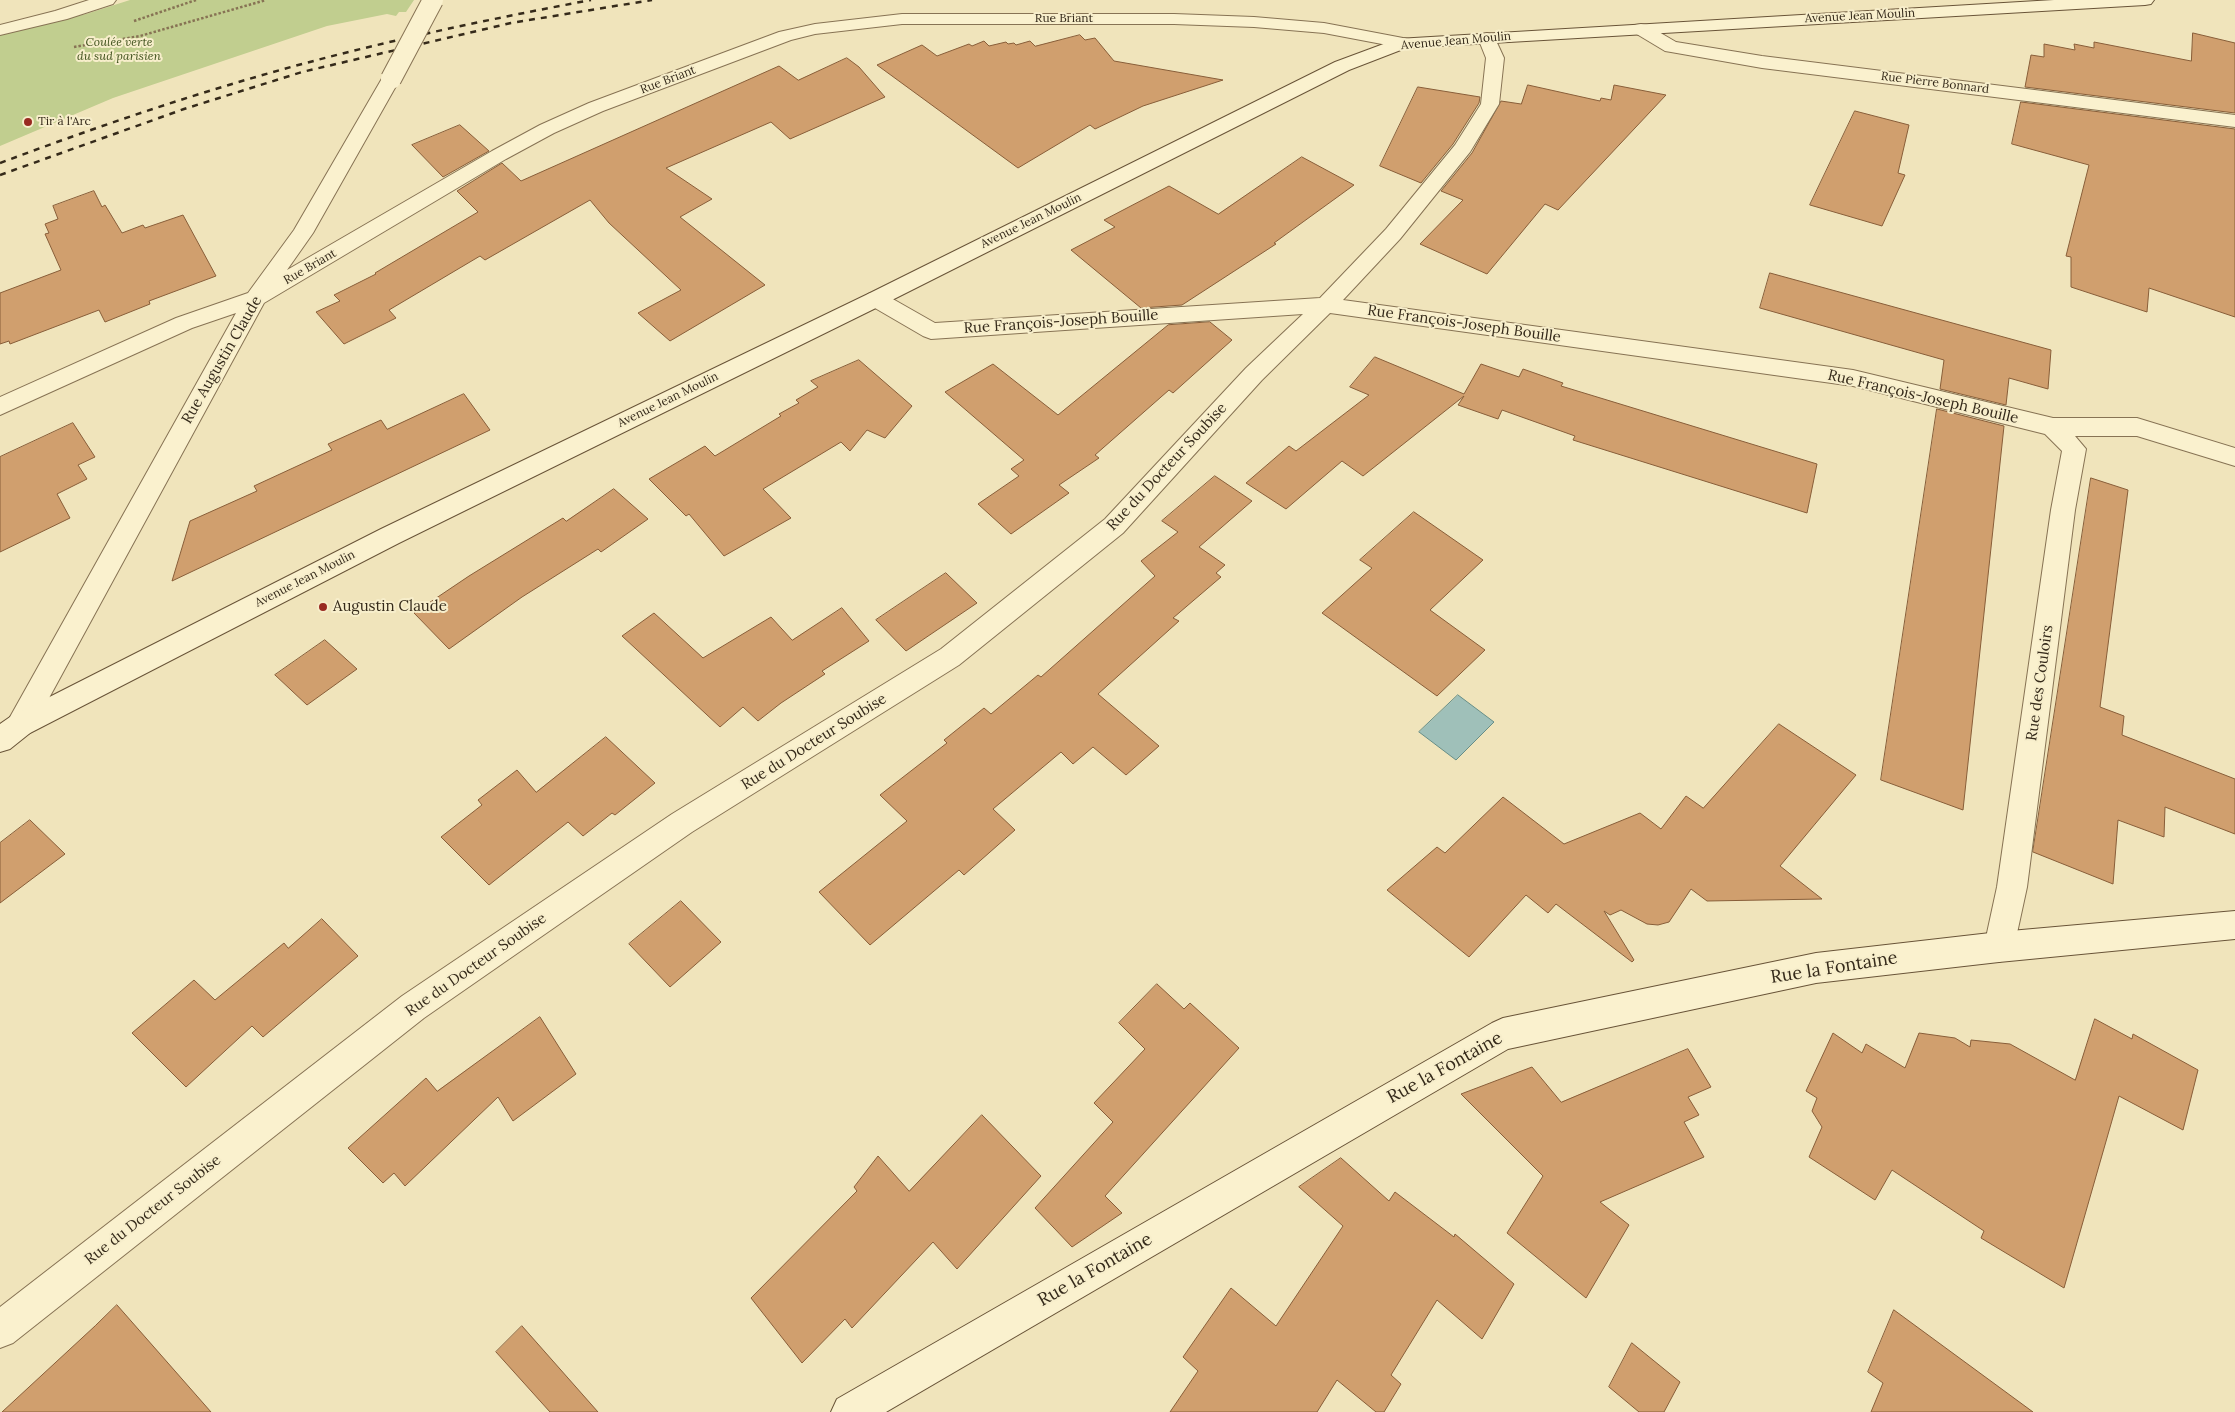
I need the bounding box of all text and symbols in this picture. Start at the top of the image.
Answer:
street label: Avenue Jean Moulin [1805,6,1915,26]
street label: Rue Briant [1035,12,1093,26]
street label: Avenue Jean Moulin [1400,29,1512,53]
park label: Coulée verte du sud parisien [77,36,161,64]
street label: Rue Briant [638,63,698,97]
street label: Rue Pierre Bonnard [1880,69,1990,97]
place label: Tir à l'Arc [38,115,91,129]
marker: Tir à l'Arc [22,116,34,128]
street label: Avenue Jean Moulin [978,190,1084,252]
street label: Rue Briant [281,246,339,288]
street label: Rue Augustin Claude [178,293,266,427]
street label: Rue François-Joseph Bouille [1366,301,1562,347]
street label: Rue François-Joseph Bouille [963,306,1159,338]
street label: Rue François-Joseph Bouille [1826,366,2020,428]
street label: Avenue Jean Moulin [615,369,721,431]
street label: Rue du Docteur Soubise [1103,400,1231,534]
street label: Avenue Jean Moulin [253,548,357,610]
place label: Augustin Claude [333,598,447,616]
marker: Augustin Claude [317,601,329,613]
street label: Rue des Couloirs [2023,624,2057,742]
street label: Rue du Docteur Soubise [738,690,890,794]
street label: Rue du Docteur Soubise [402,910,550,1020]
street label: Rue la Fontaine [1769,947,1899,989]
street label: Rue la Fontaine [1384,1027,1506,1109]
street label: Rue du Docteur Soubise [81,1151,225,1269]
street label: Rue la Fontaine [1034,1229,1156,1311]

